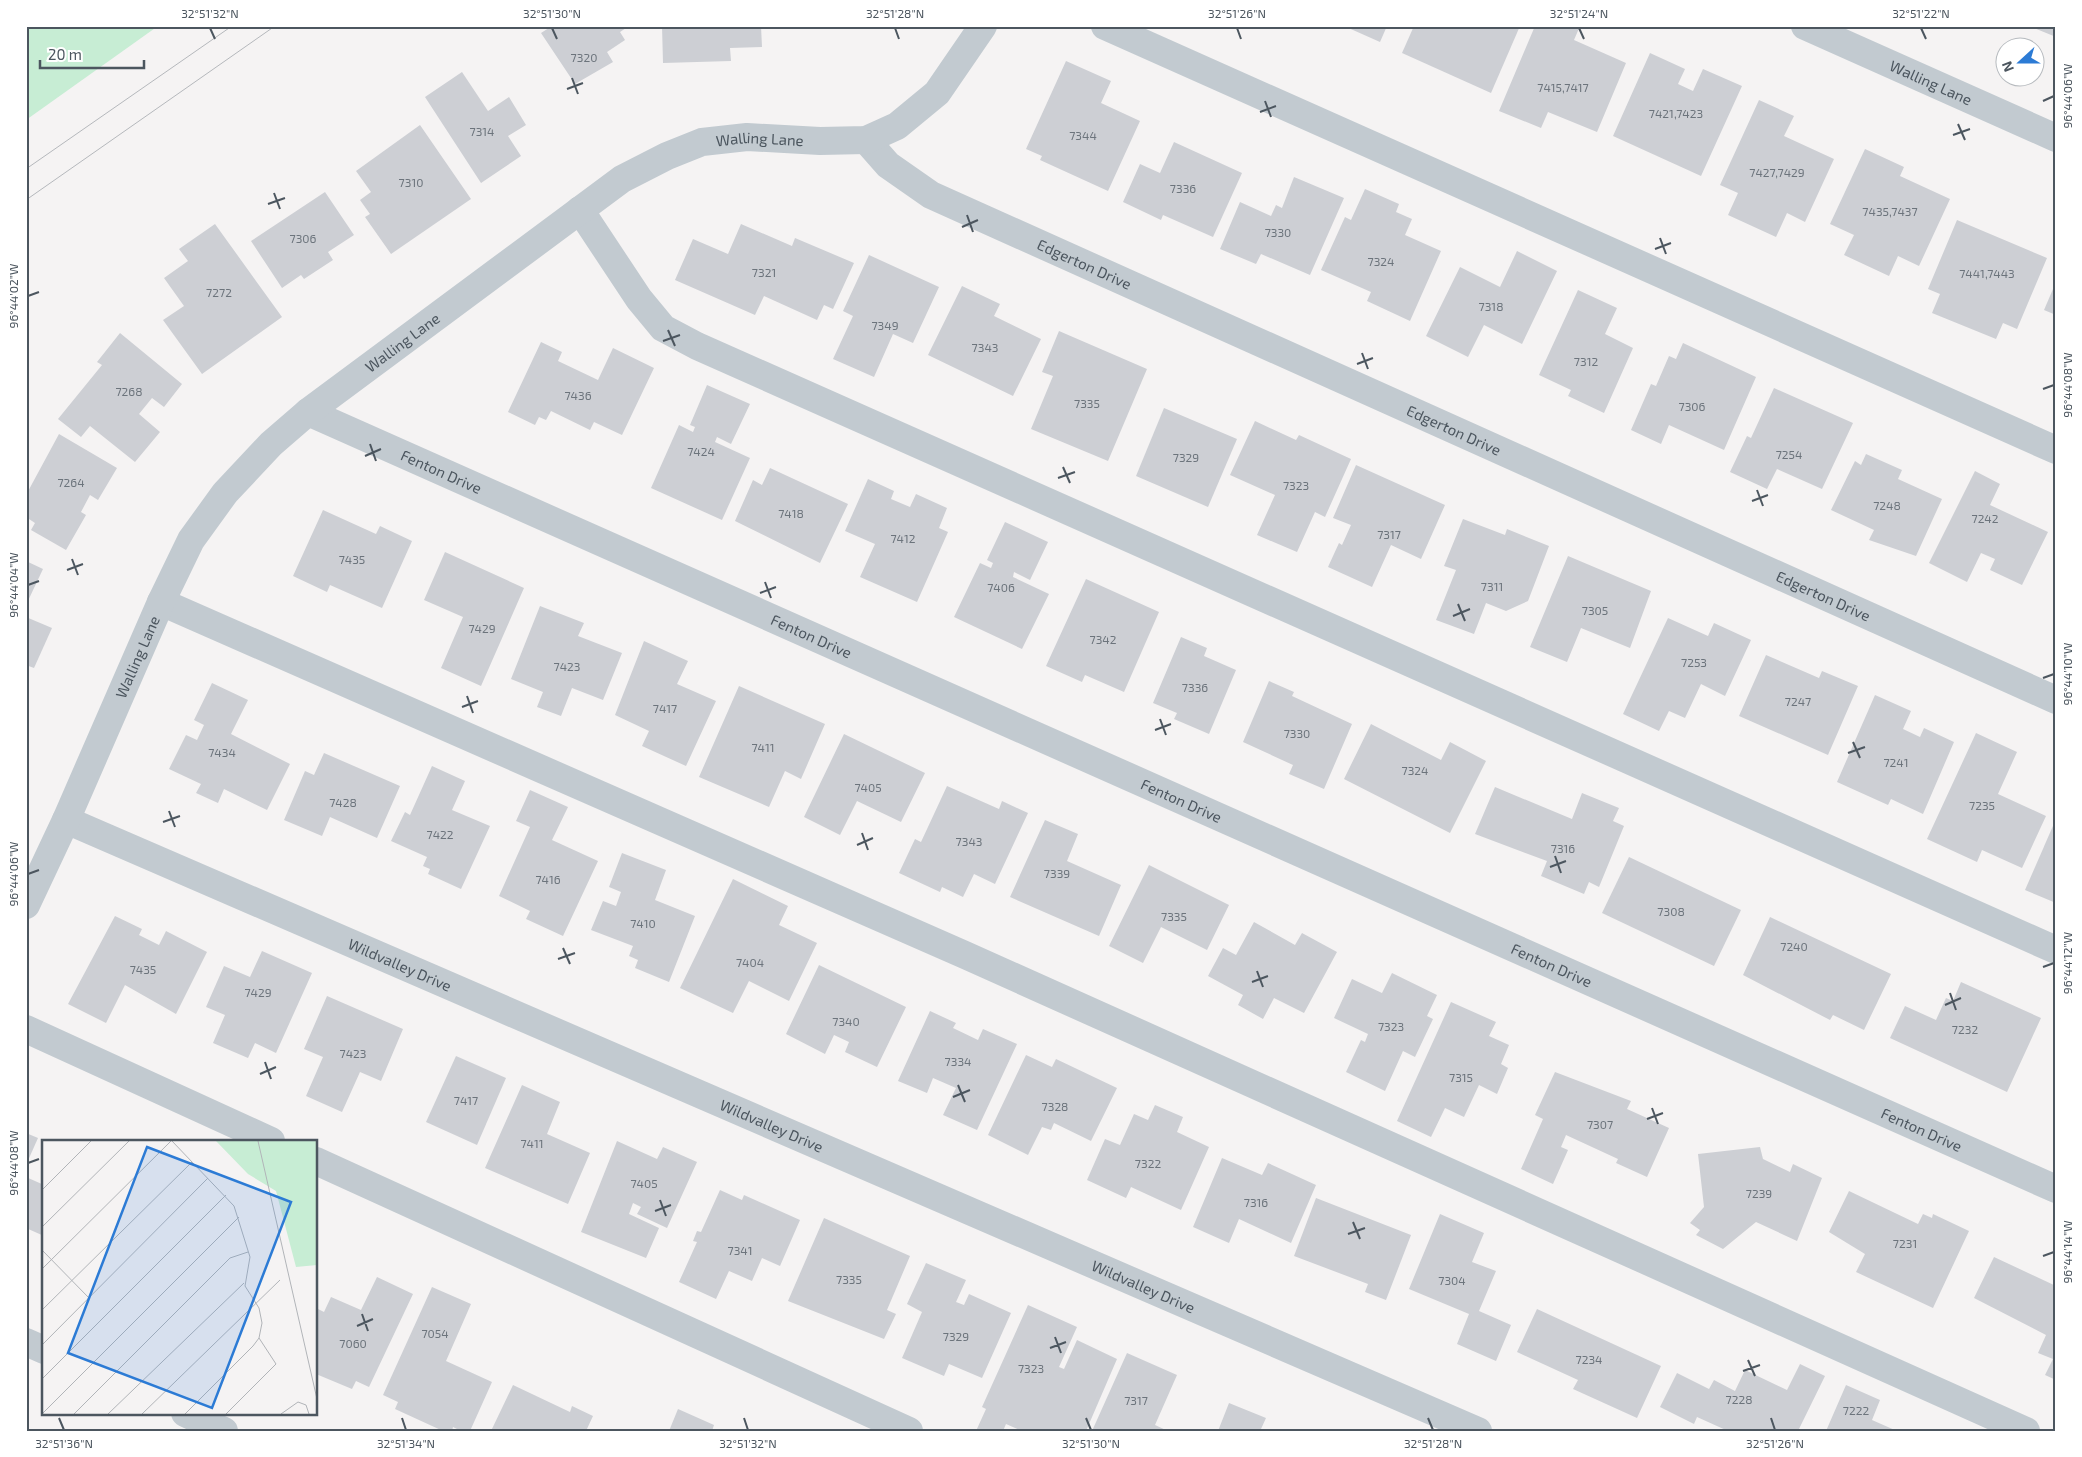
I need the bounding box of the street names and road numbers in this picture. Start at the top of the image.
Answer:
street label: Walling Lane [1887,56,1975,108]
street label: Walling Lane [715,128,804,149]
street label: Edgerton Drive [1035,235,1134,293]
street label: Walling Lane [361,309,443,376]
street label: Edgerton Drive [1404,401,1504,459]
street label: Fenton Drive [398,445,485,497]
street label: Edgerton Drive [1774,567,1873,625]
street label: Fenton Drive [768,610,855,662]
street label: Walling Lane [111,613,163,701]
street label: Fenton Drive [1138,774,1225,826]
street label: Wildvalley Drive [346,934,454,995]
street label: Fenton Drive [1508,939,1595,991]
street label: Wildvalley Drive [717,1095,826,1156]
street label: Fenton Drive [1879,1104,1965,1155]
street label: Wildvalley Drive [1089,1256,1198,1316]

